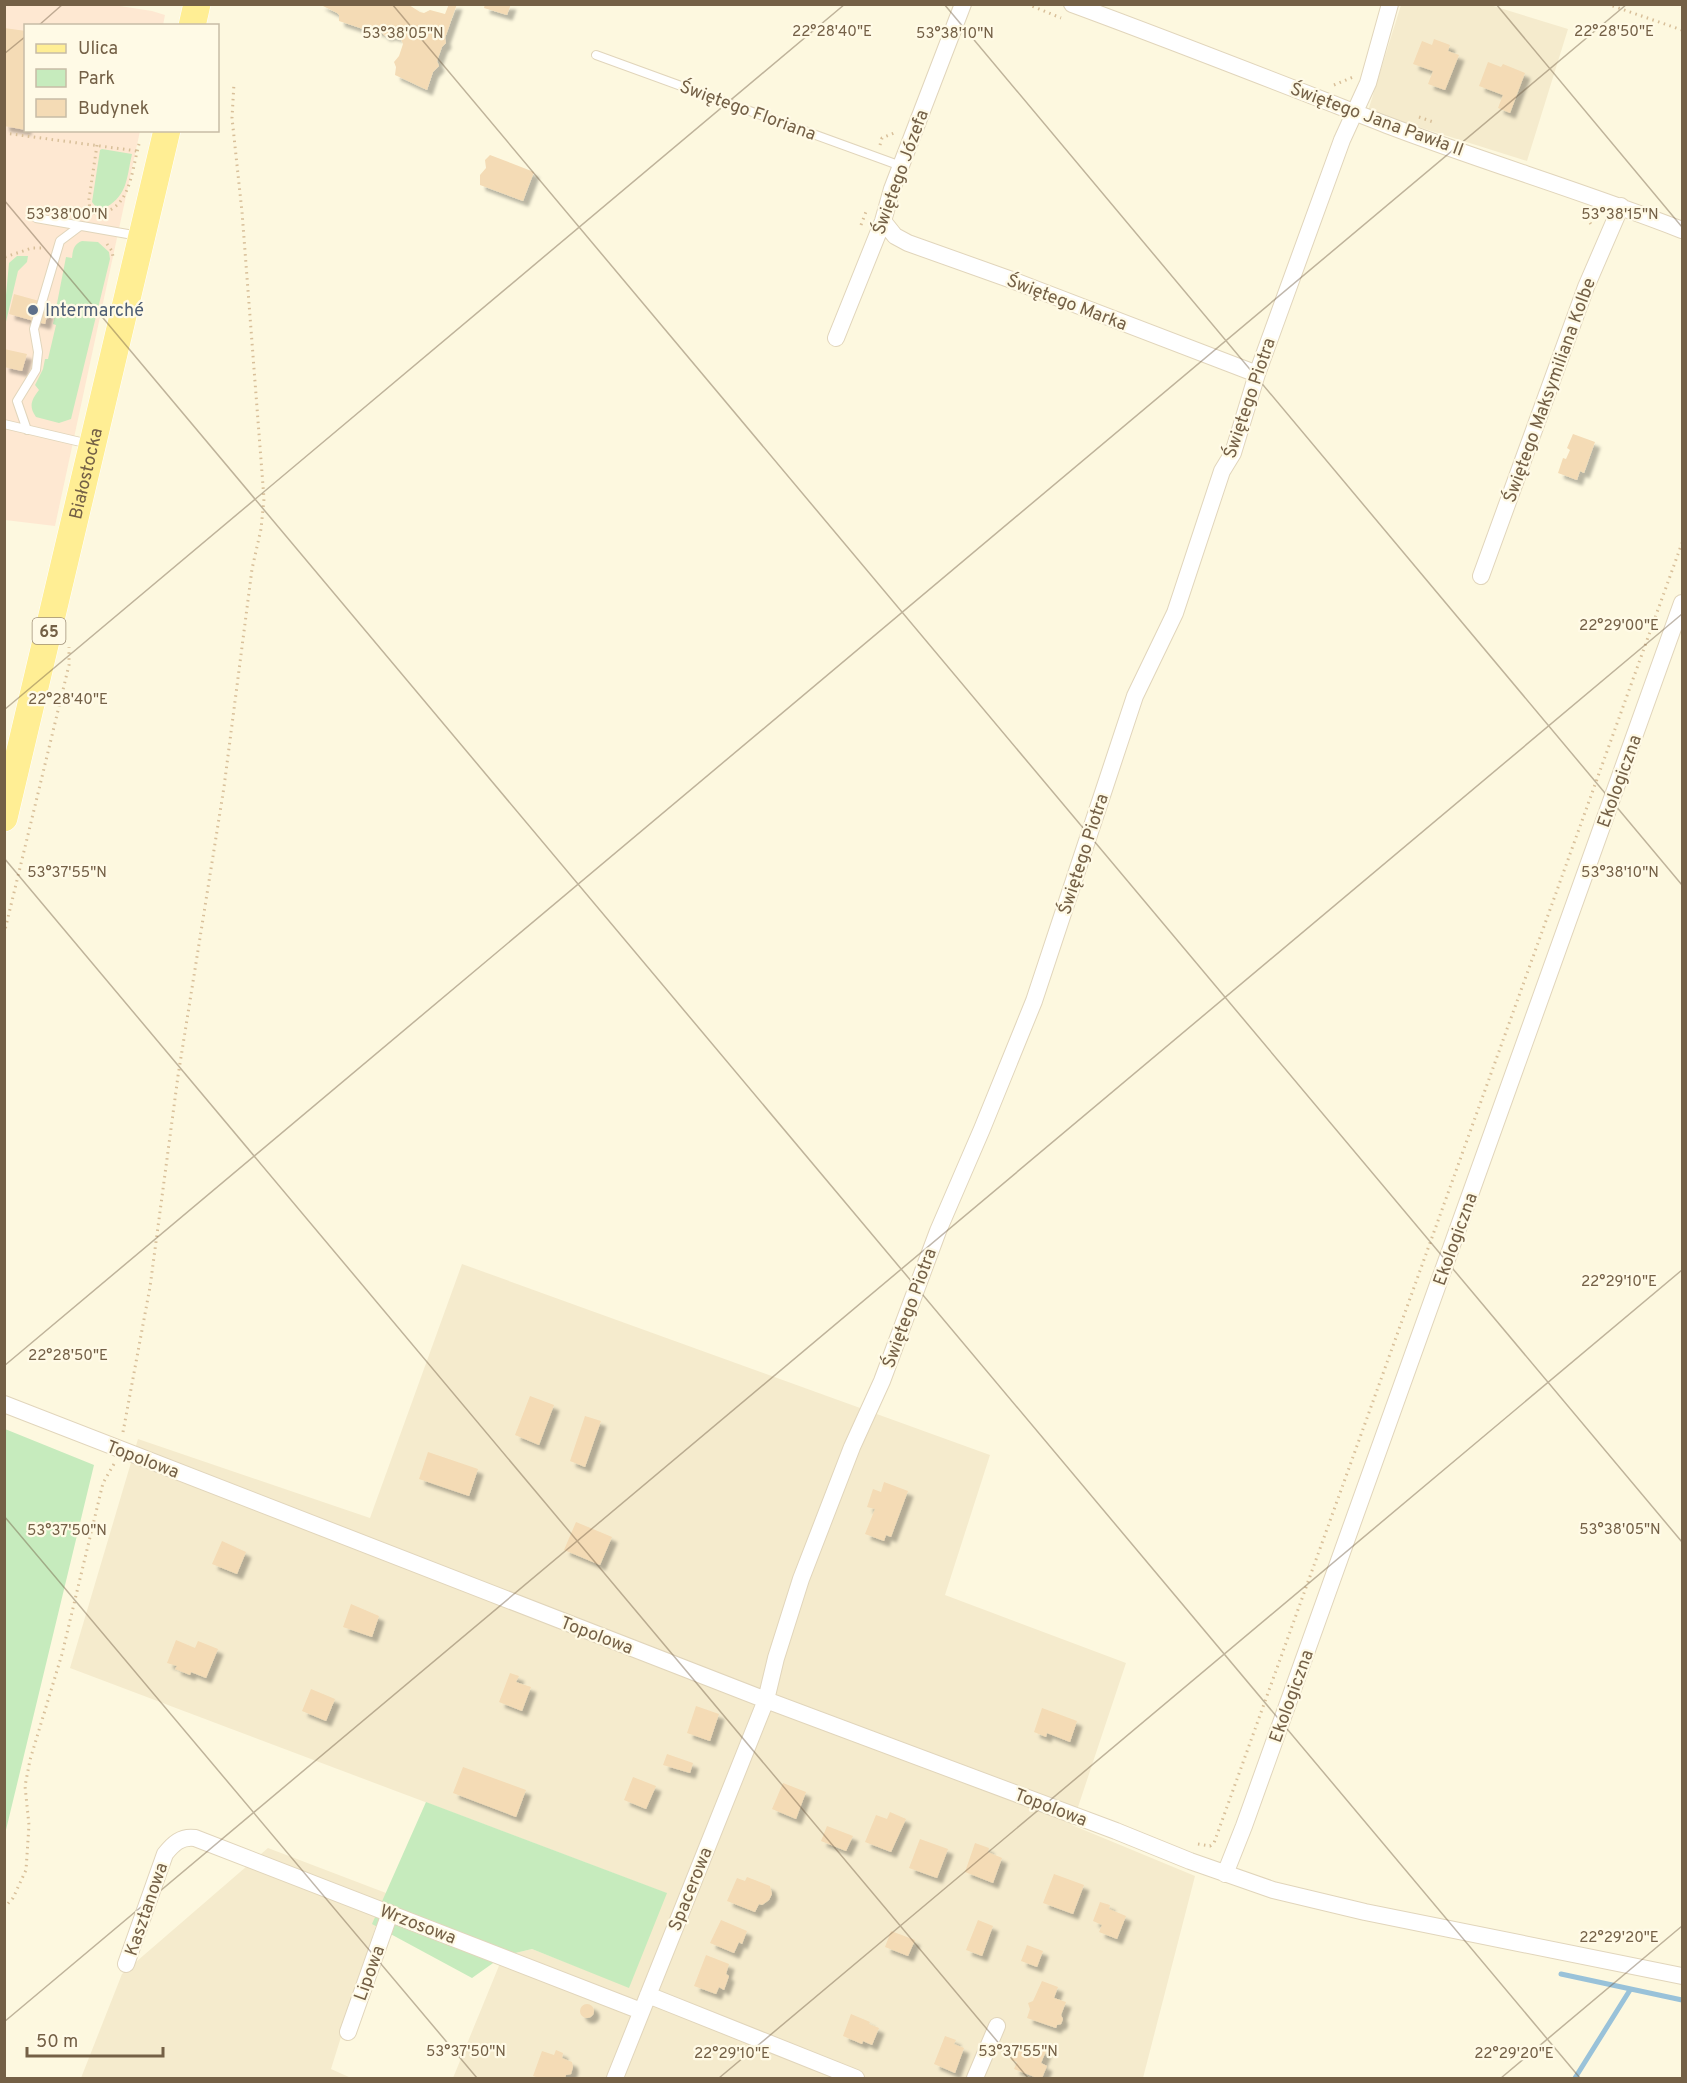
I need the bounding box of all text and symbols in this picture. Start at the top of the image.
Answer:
text: 22°28'40"E [792,23,872,42]
text: 22°28'50"E [1574,23,1654,42]
legend [24,24,219,132]
text: 53°38'05"N [362,25,444,44]
text: 53°38'10"N [916,25,994,44]
text: Ulica [78,38,118,61]
text: Park [78,68,115,91]
street label: Świętego Floriana [676,74,820,147]
street label: Świętego Jana Pawła II [1286,76,1467,163]
text: Budynek [78,98,149,121]
street label: Świętego Józefa [866,106,935,238]
text: 53°38'00"N [26,206,108,225]
text: 53°38'15"N [1581,206,1659,225]
street label: Świętego Marka [1003,268,1131,337]
street label: Świętego Maksymiliana Kolbe [1497,274,1602,506]
place label: Intermarché [45,300,144,323]
marker: Intermarché [26,303,40,317]
street label: Świętego Piotra [1217,335,1282,462]
street label: Białostocka [65,426,109,522]
text: 22°29'00"E [1579,617,1659,636]
road number: 65 [32,618,66,644]
text: 22°28'40"E [28,691,108,710]
street label: Ekologiczna [1593,732,1648,831]
street label: Świętego Piotra [1052,790,1115,918]
text: 53°37'55"N [27,864,107,883]
text: 53°38'10"N [1581,864,1659,883]
street label: Ekologiczna [1429,1190,1484,1289]
street label: Świętego Piotra [876,1245,943,1372]
text: 22°29'10"E [1581,1273,1657,1292]
text: 22°28'50"E [28,1347,108,1366]
street label: Topolowa [103,1436,182,1485]
text: 53°38'05"N [1579,1521,1661,1540]
text: 53°37'50"N [27,1522,107,1541]
street label: Topolowa [557,1612,636,1661]
street label: Ekologiczna [1265,1647,1320,1746]
street label: Topolowa [1011,1784,1090,1833]
street label: Spacerowa [664,1844,719,1935]
street label: Kasztanowa [121,1860,174,1959]
street label: Wrzosowa [376,1900,459,1950]
text: 22°29'20"E [1579,1929,1659,1948]
street label: Lipowa [350,1943,391,2004]
scale bar [27,2020,164,2058]
text: 50 m [36,2031,78,2054]
text: 53°37'50"N [426,2043,506,2062]
text: 53°37'55"N [978,2043,1058,2062]
text: 22°29'10"E [694,2045,770,2064]
text: 22°29'20"E [1474,2045,1554,2064]

